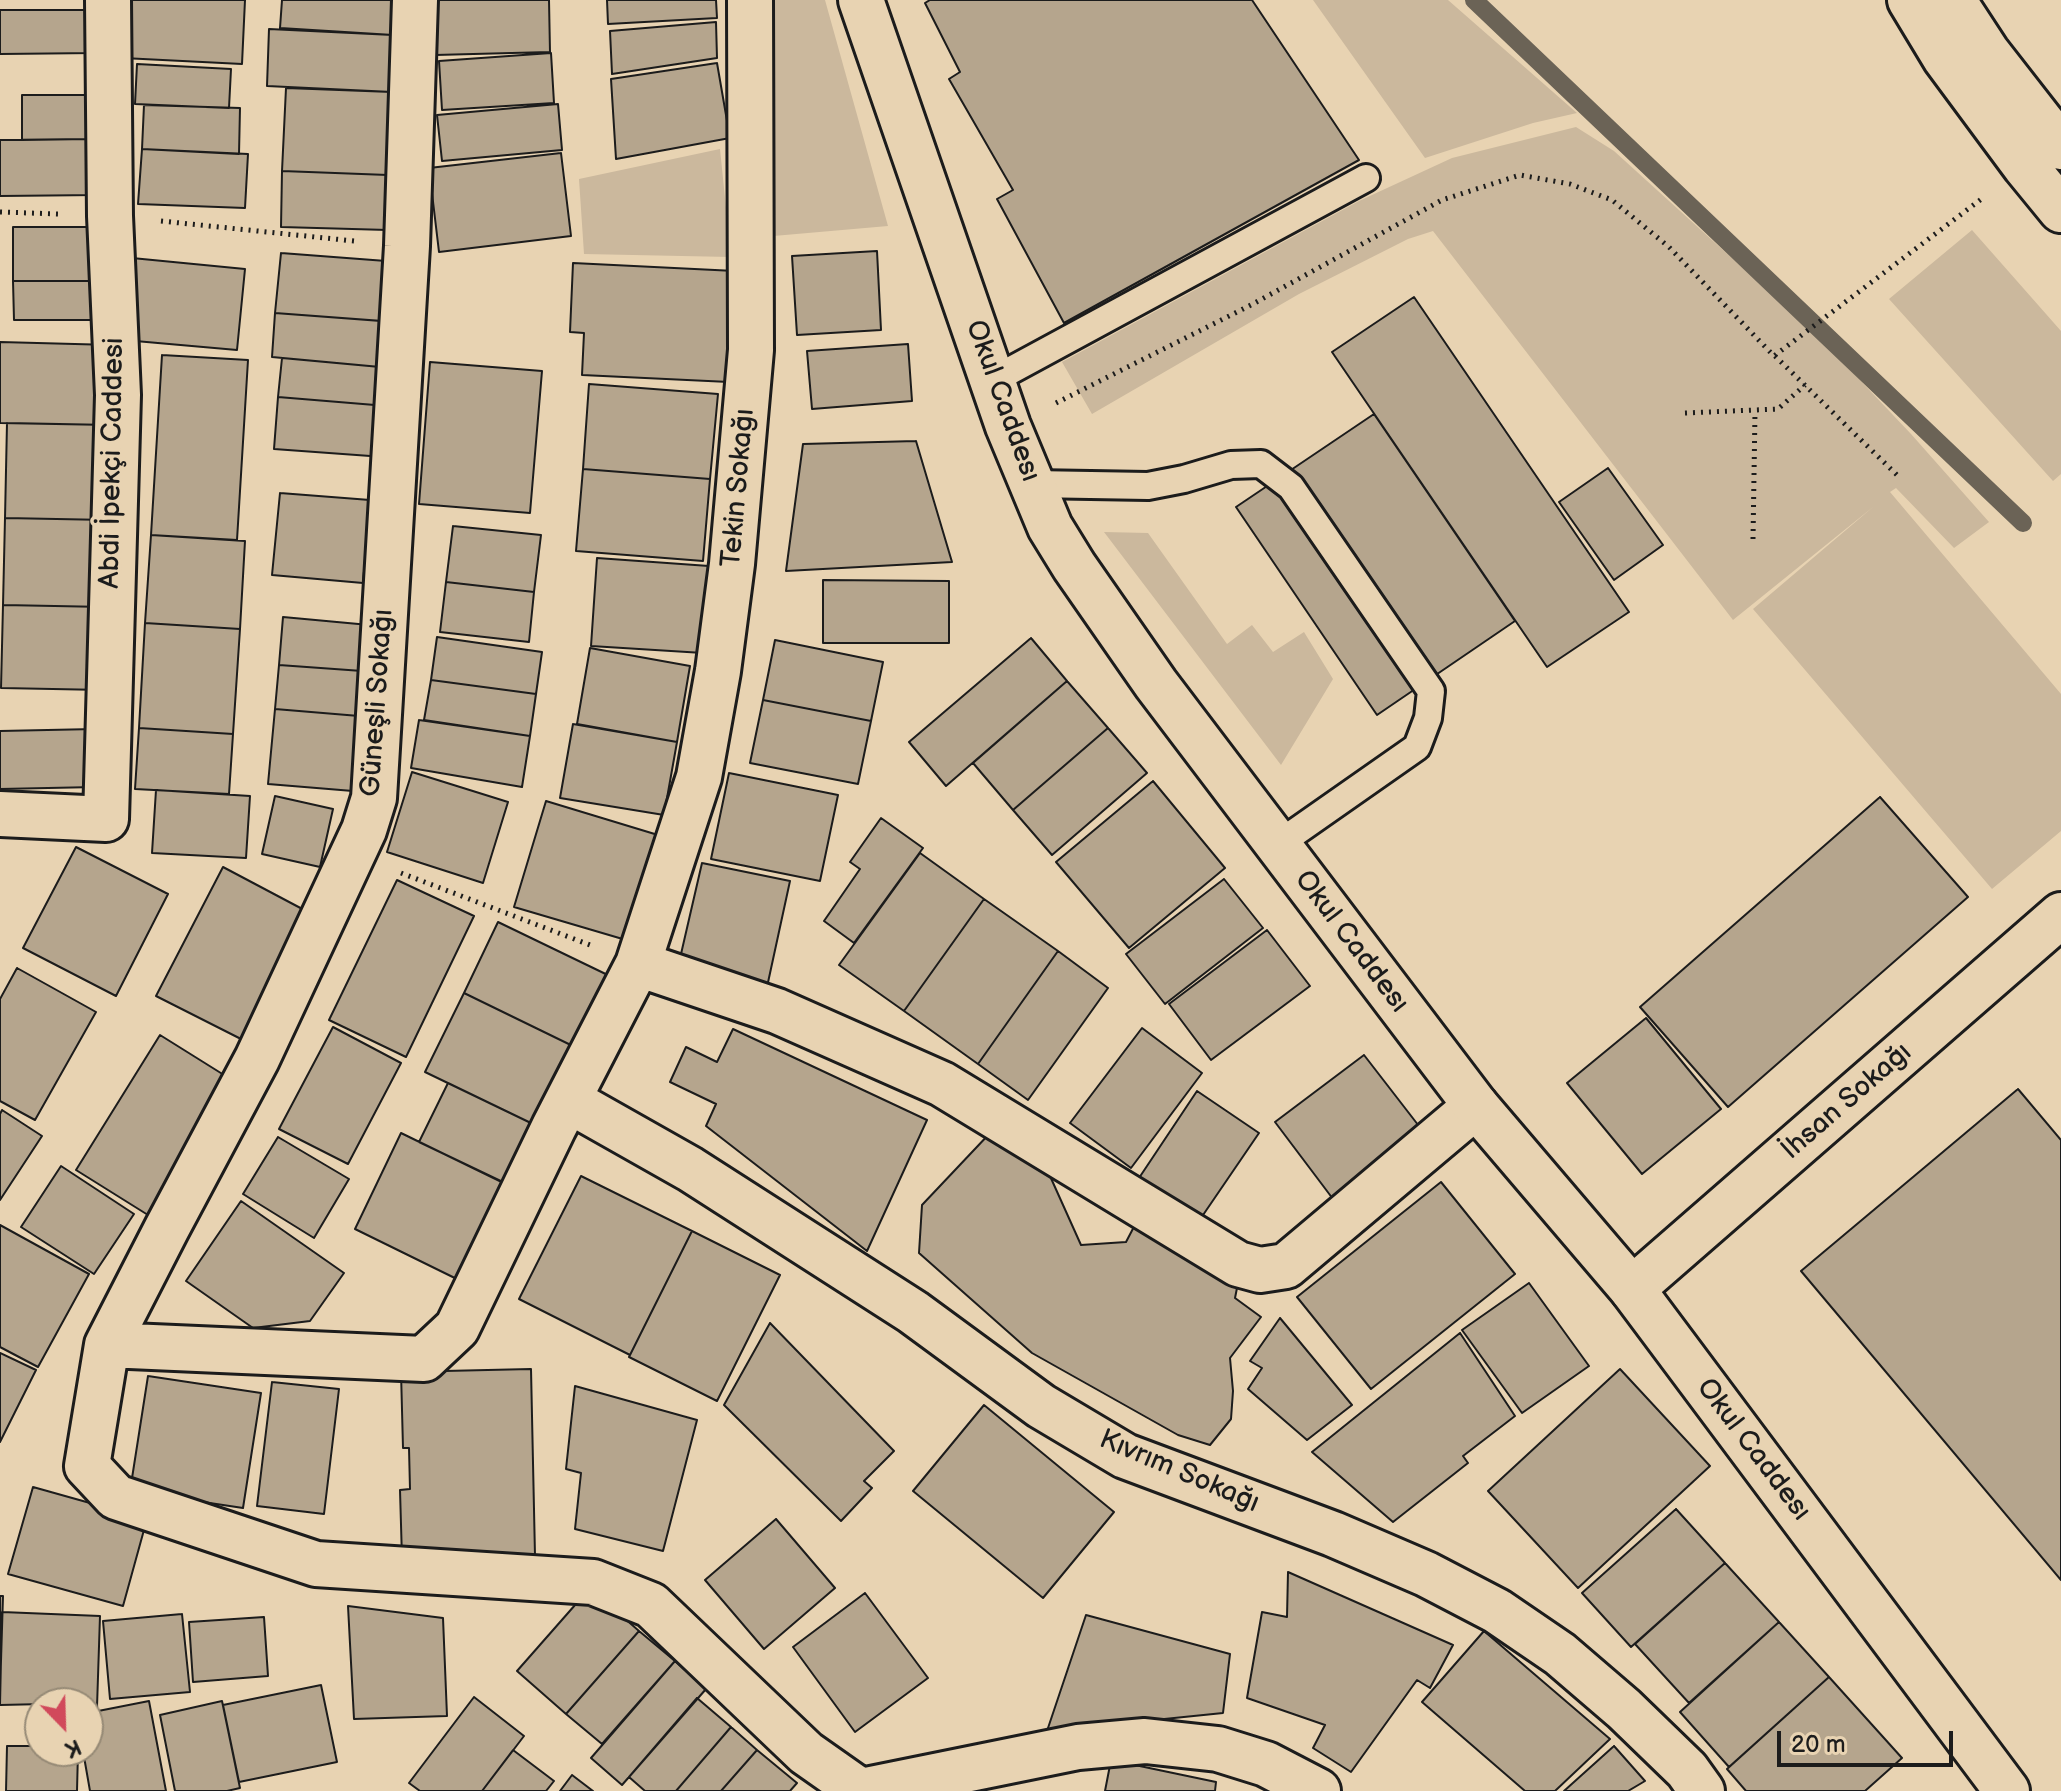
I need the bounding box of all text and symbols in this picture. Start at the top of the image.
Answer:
street label: Okul Caddesı [957,316,1047,486]
street label: Abdi İpekçi Caddesi [94,337,132,589]
street label: Tekin Sokağı [715,407,763,569]
street label: Güneşli Sokağı [355,608,401,798]
street label: Okul Caddesı [1287,864,1415,1020]
street label: İhsan Sokağı [1775,1036,1919,1168]
street label: Okul Caddesı [1689,1372,1817,1528]
street label: Kıvrım Sokağı [1094,1423,1264,1521]
north arrow [24,1687,104,1767]
scale bar [1781,1715,1957,1765]
text: 20 m [1791,1730,1846,1759]
text: K [61,1732,85,1763]

